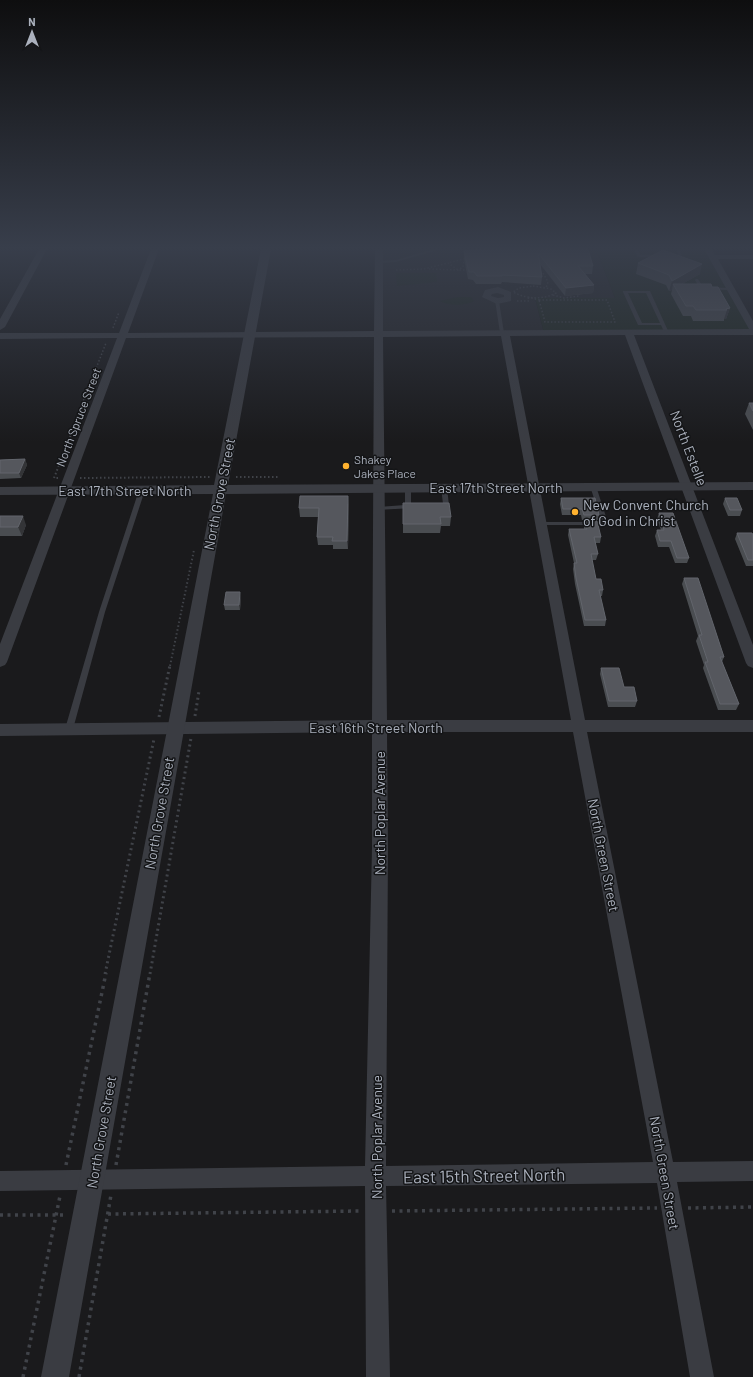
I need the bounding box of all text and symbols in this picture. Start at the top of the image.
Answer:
north arrow [12,12,52,52]
text: N [28,15,36,28]
street label: North Spruce Street [53,366,103,468]
street label: North Estelle [667,408,711,488]
street label: North Grove Street [200,437,238,551]
place label: Shakey Jakes Place [354,452,416,480]
marker: Shakey Jakes Place [341,461,351,471]
street label: East 17th Street North [429,479,563,496]
street label: East 17th Street North [58,482,192,499]
place label: New Convent Church of God in Christ [583,496,709,529]
marker: New Convent Church of God in Christ [570,507,580,517]
street label: East 16th Street North [309,719,443,736]
street label: North Poplar Avenue [371,751,388,875]
street label: North Grove Street [141,756,177,870]
street label: North Green Street [585,797,623,913]
street label: North Grove Street [83,1075,119,1189]
street label: North Poplar Avenue [368,1075,385,1199]
street label: North Green Street [647,1115,683,1231]
street label: East 15th Street North [403,1164,565,1186]

